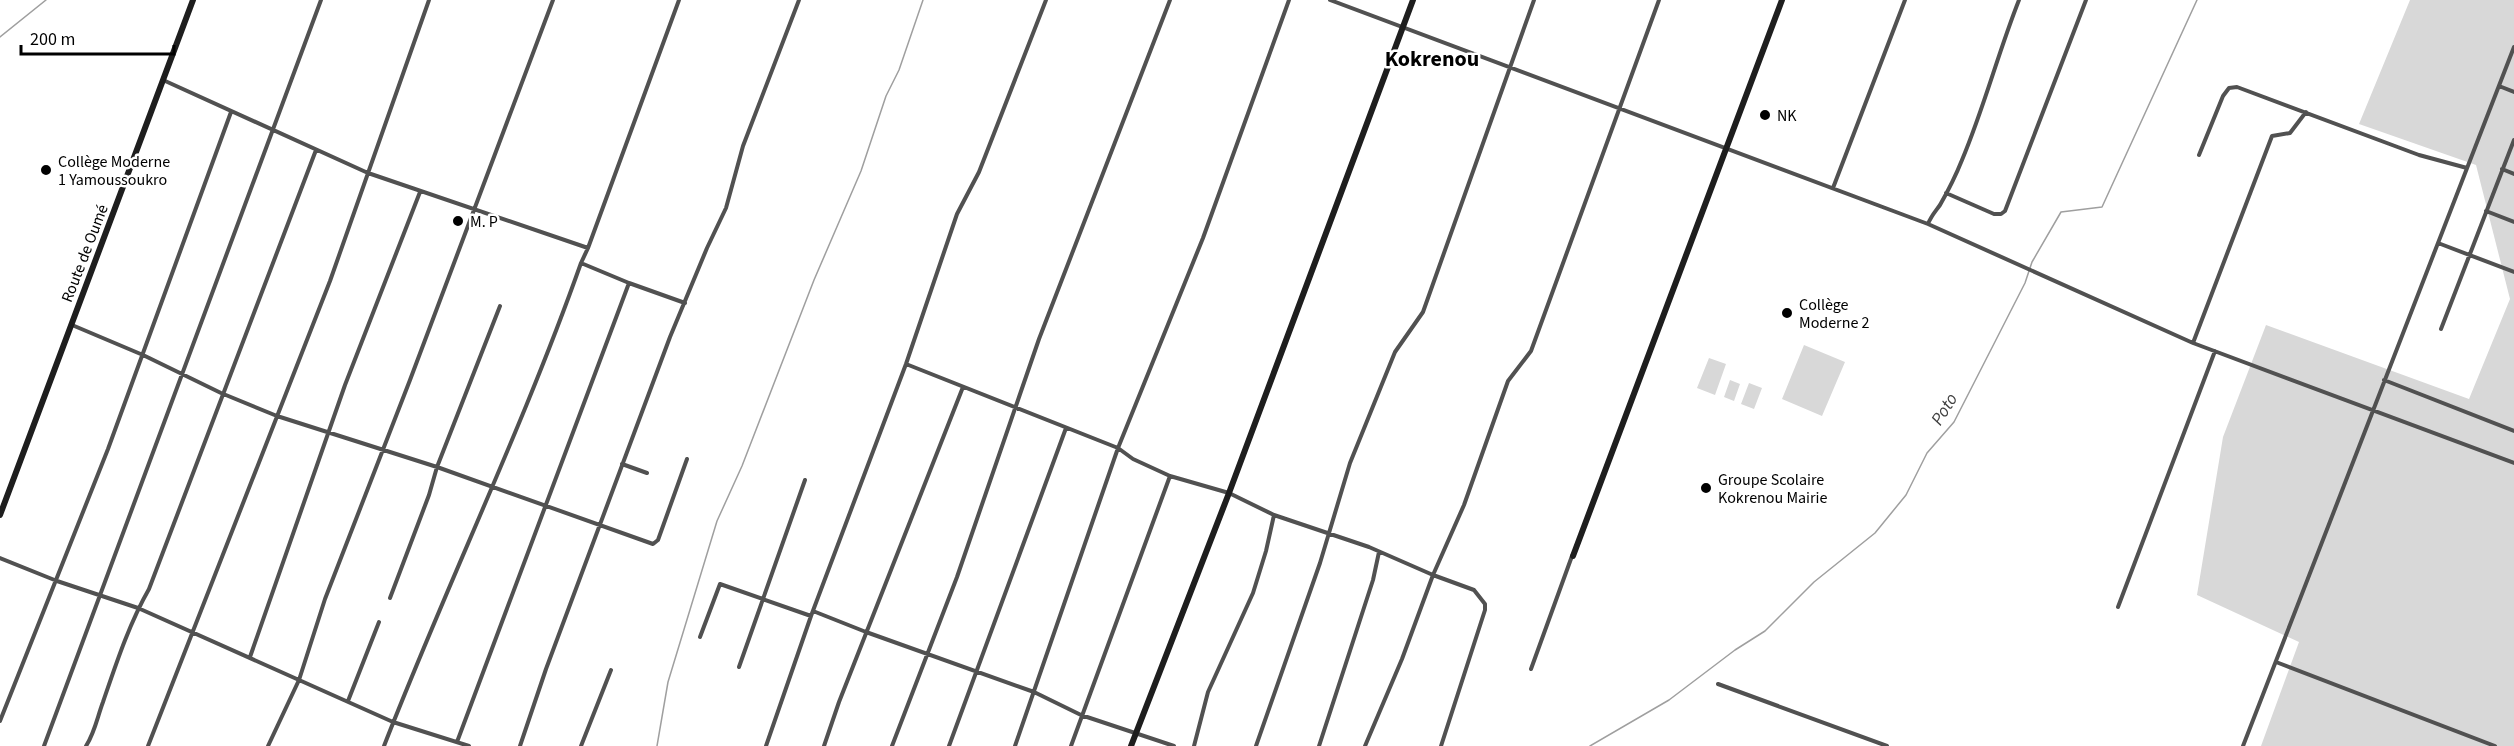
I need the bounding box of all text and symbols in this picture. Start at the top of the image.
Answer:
scale bar [21,18,174,56]
text: 200 m [30,27,75,52]
district label: Kokrenou [1385,43,1479,75]
place label: NK [1777,105,1797,127]
marker: NK [1758,108,1772,122]
place label: Collège Moderne 1 Yamoussoukro [58,151,170,191]
marker: Collège Moderne 1 Yamoussoukro [39,163,53,177]
street label: Route de Oumé [56,201,114,305]
place label: M. P [470,211,498,233]
marker: M. P [451,214,465,228]
place label: Collège Moderne 2 [1799,294,1870,334]
marker: Collège Moderne 2 [1780,306,1794,320]
water label: Poto [1925,388,1964,430]
place label: Groupe Scolaire Kokrenou Mairie [1718,469,1828,509]
marker: Groupe Scolaire Kokrenou Mairie [1699,481,1713,495]

